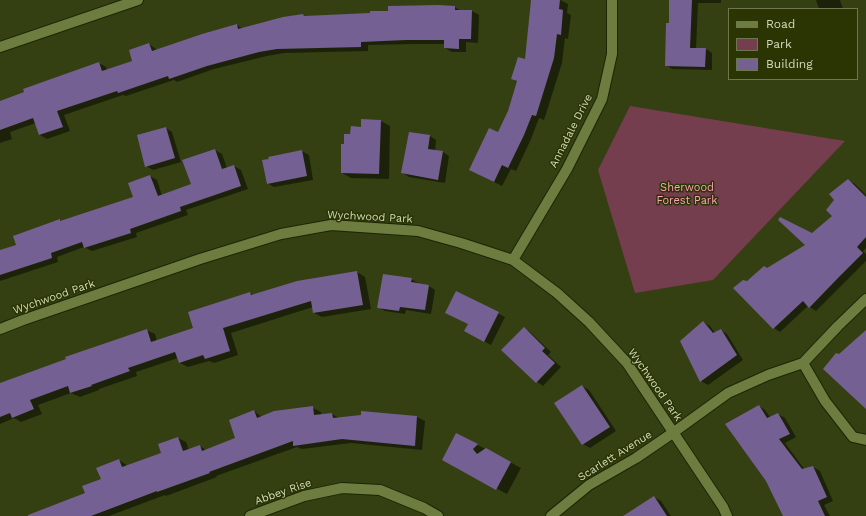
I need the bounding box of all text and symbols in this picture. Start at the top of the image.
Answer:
legend [728,8,858,80]
text: Road [766,17,795,31]
text: Park [766,37,792,51]
text: Building [766,57,813,71]
street label: Annadale Drive [547,92,595,170]
park label: Sherwood Forest Park [656,181,718,207]
street label: Wychwood Park [327,208,413,226]
street label: Wychwood Park [11,277,97,317]
street label: Wychwood Park [625,346,685,424]
street label: Scarlett Avenue [576,428,654,484]
street label: Abbey Rise [253,476,313,508]

